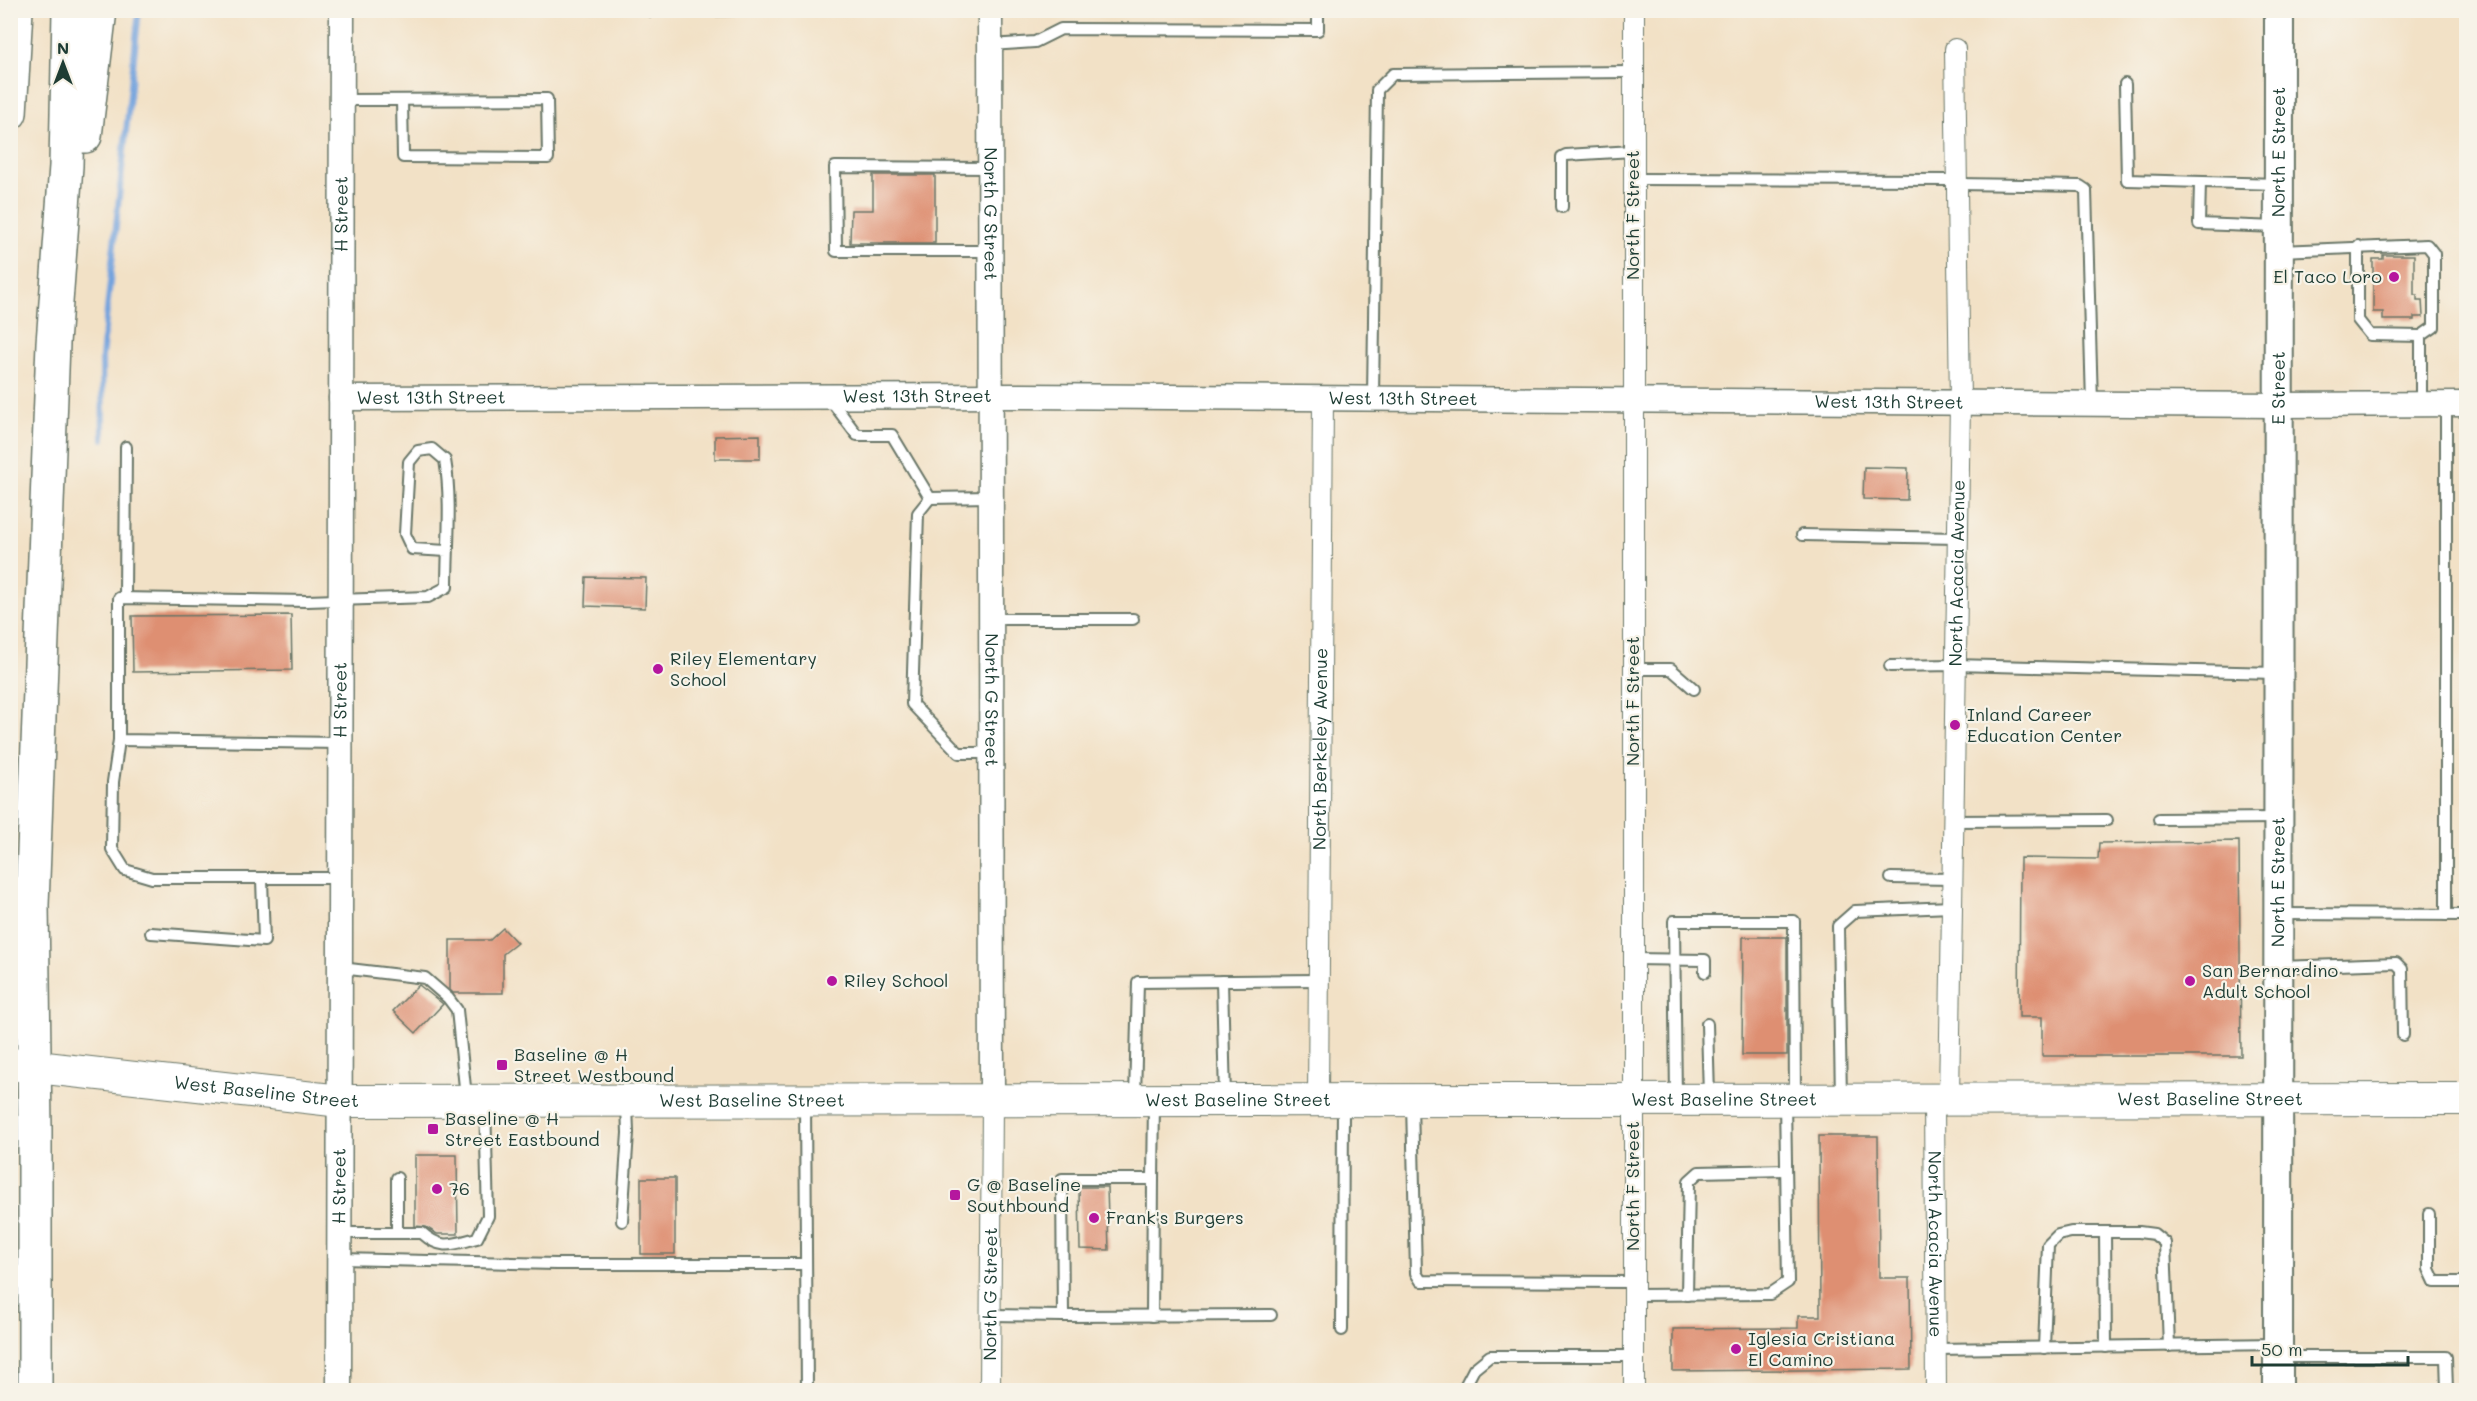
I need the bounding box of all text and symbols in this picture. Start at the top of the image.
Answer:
north arrow [33,33,93,93]
text: N [57,37,69,58]
street label: North E Street [2266,87,2290,217]
street label: North G Street [979,147,1003,281]
street label: North F Street [1620,150,1644,280]
street label: H Street [328,176,353,252]
place label: El Taco Loro [2273,264,2382,288]
marker: El Taco Loro [2387,270,2401,284]
street label: E Street [2266,351,2290,425]
street label: West 13th Street [842,383,992,408]
street label: West 13th Street [356,385,506,409]
street label: West 13th Street [1328,385,1478,410]
street label: West 13th Street [1814,389,1964,414]
street label: North Acacia Avenue [1943,480,1970,667]
street label: North G Street [980,633,1004,767]
street label: North F Street [1620,636,1644,766]
place label: Riley Elementary School [670,646,817,691]
street label: North Berkeley Avenue [1307,648,1332,850]
street label: H Street [327,662,352,738]
marker: Riley Elementary School [651,662,665,676]
place label: Inland Career Education Center [1967,702,2122,747]
marker: Inland Career Education Center [1948,718,1962,732]
street label: North E Street [2265,817,2289,947]
place label: San Bernardino Adult School [2202,958,2339,1003]
place label: Riley School [844,968,949,992]
marker: Riley School [825,974,839,988]
marker: San Bernardino Adult School [2183,974,2197,988]
place label: Baseline @ H Street Westbound [514,1042,674,1087]
marker: Baseline @ H Street Westbound [495,1058,509,1072]
street label: West Baseline Street [173,1069,359,1112]
street label: West Baseline Street [2117,1086,2303,1110]
street label: West Baseline Street [1145,1087,1331,1111]
street label: West Baseline Street [1631,1087,1817,1111]
street label: West Baseline Street [659,1088,845,1112]
place label: Baseline @ H Street Eastbound [445,1106,600,1151]
street label: North F Street [1620,1121,1644,1251]
marker: Baseline @ H Street Eastbound [426,1122,440,1136]
street label: H Street [326,1148,351,1224]
street label: North Acacia Avenue [1923,1151,1949,1337]
place label: G @ Baseline Southbound [967,1172,1081,1217]
place label: 76 [449,1176,470,1200]
marker: 76 [430,1182,444,1196]
marker: G @ Baseline Southbound [948,1188,962,1202]
place label: Frank's Burgers [1106,1205,1244,1229]
marker: Frank's Burgers [1087,1211,1101,1225]
street label: North G Street [977,1227,1002,1361]
place label: Iglesia Cristiana El Camino [1748,1326,1895,1371]
scale bar [2252,1329,2408,1367]
text: 50 m [2261,1337,2303,1361]
marker: Iglesia Cristiana El Camino [1729,1342,1743,1356]

